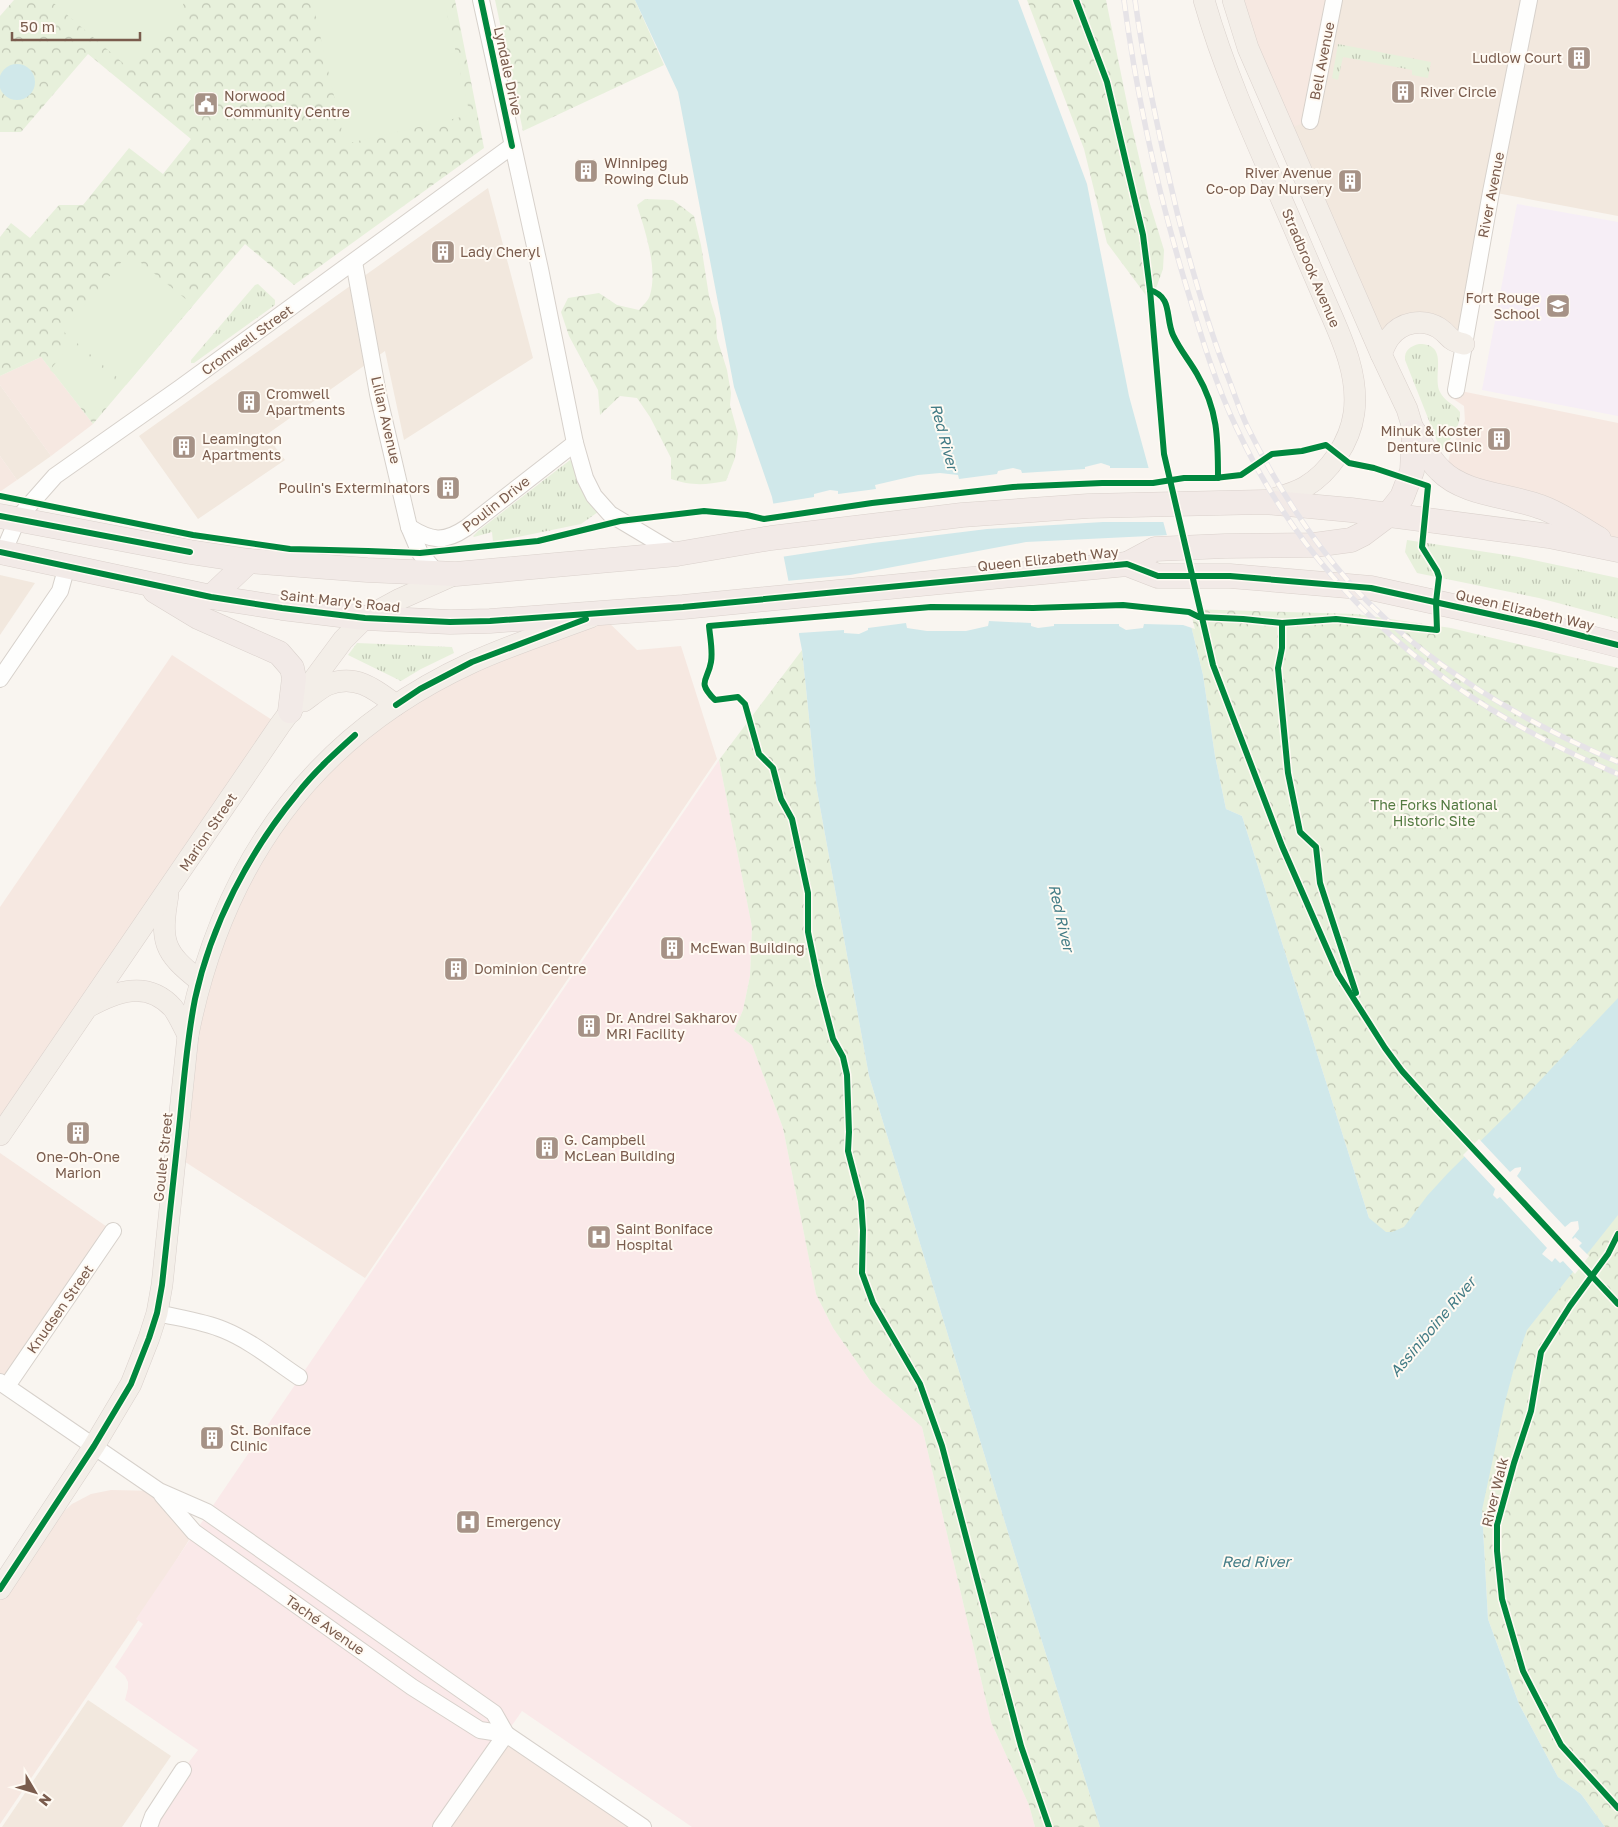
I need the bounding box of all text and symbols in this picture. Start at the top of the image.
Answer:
scale bar [12,10,140,42]
text: 50 m [20,17,55,35]
street label: Bell Avenue [1306,20,1337,101]
street label: Lyndale Drive [491,25,526,117]
building icon: Ludlow Court [1566,45,1592,71]
place label: Ludlow Court [1472,49,1562,66]
building icon: River Circle [1390,79,1416,105]
place label: River Circle [1420,83,1497,100]
place label: Norwood Community Centre [224,87,350,120]
public building icon: Norwood Community Centre [193,91,219,117]
street label: River Avenue [1474,150,1507,239]
place label: Winnipeg Rowing Club [604,154,689,187]
building icon: Winnipeg Rowing Club [573,158,599,184]
place label: River Avenue Co-op Day Nursery [1206,164,1332,197]
building icon: River Avenue Co-op Day Nursery [1337,168,1363,194]
street label: Stradbrook Avenue [1279,206,1344,330]
building icon: Lady Cheryl [430,239,456,265]
place label: Lady Cheryl [460,243,540,260]
place label: Fort Rouge School [1466,289,1540,322]
school or university icon: Fort Rouge School [1545,293,1571,319]
street label: Cromwell Street [198,301,296,378]
street label: Lilian Avenue [368,374,405,465]
place label: Cromwell Apartments [266,385,345,418]
building icon: Cromwell Apartments [236,389,262,415]
water label: Red River [927,401,963,474]
place label: Minuk & Koster Denture Clinic [1380,422,1483,455]
building icon: Minuk & Koster Denture Clinic [1486,426,1512,452]
place label: Leamington Apartments [202,430,282,463]
building icon: Leamington Apartments [171,434,197,460]
street label: Poulin Drive [459,472,533,535]
building icon: Poulin's Exterminators [435,475,461,501]
place label: Poulin's Exterminators [278,479,430,496]
street label: Queen Elizabeth Way [977,543,1120,574]
street label: Queen Elizabeth Way [1454,585,1596,634]
street label: Saint Mary's Road [279,586,401,615]
street label: Marion Street [175,789,240,874]
park label: The Forks National Historic Site [1371,796,1497,829]
water label: Red River [1045,882,1079,955]
building icon: McEwan Building [659,935,685,961]
place label: McEwan Building [690,939,805,956]
building icon: Dominion Centre [443,956,469,982]
place label: Dominion Centre [474,960,586,977]
place label: Dr. Andrei Sakharov MRI Facility [606,1009,737,1042]
building icon: Dr. Andrei Sakharov MRI Facility [576,1013,602,1039]
street label: Goulet Street [149,1111,176,1202]
building icon: One-Oh-One Marion [65,1120,91,1146]
place label: G. Campbell McLean Building [564,1131,675,1164]
building icon: G. Campbell McLean Building [534,1135,560,1161]
place label: One-Oh-One Marion [36,1148,120,1181]
place label: Saint Boniface Hospital [616,1220,713,1253]
hospital icon: Saint Boniface Hospital [586,1224,612,1250]
street label: Knudsen Street [23,1261,97,1356]
water label: Assiniboine River [1386,1271,1480,1380]
place label: St. Boniface Clinic [230,1421,311,1454]
building icon: St. Boniface Clinic [199,1425,225,1451]
street label: River Walk [1478,1455,1511,1528]
hospital icon: Emergency [455,1509,481,1535]
place label: Emergency [486,1513,561,1530]
water label: Red River [1222,1552,1292,1570]
street label: Taché Avenue [282,1591,368,1658]
north arrow [10,1767,60,1817]
text: N [36,1791,56,1810]

